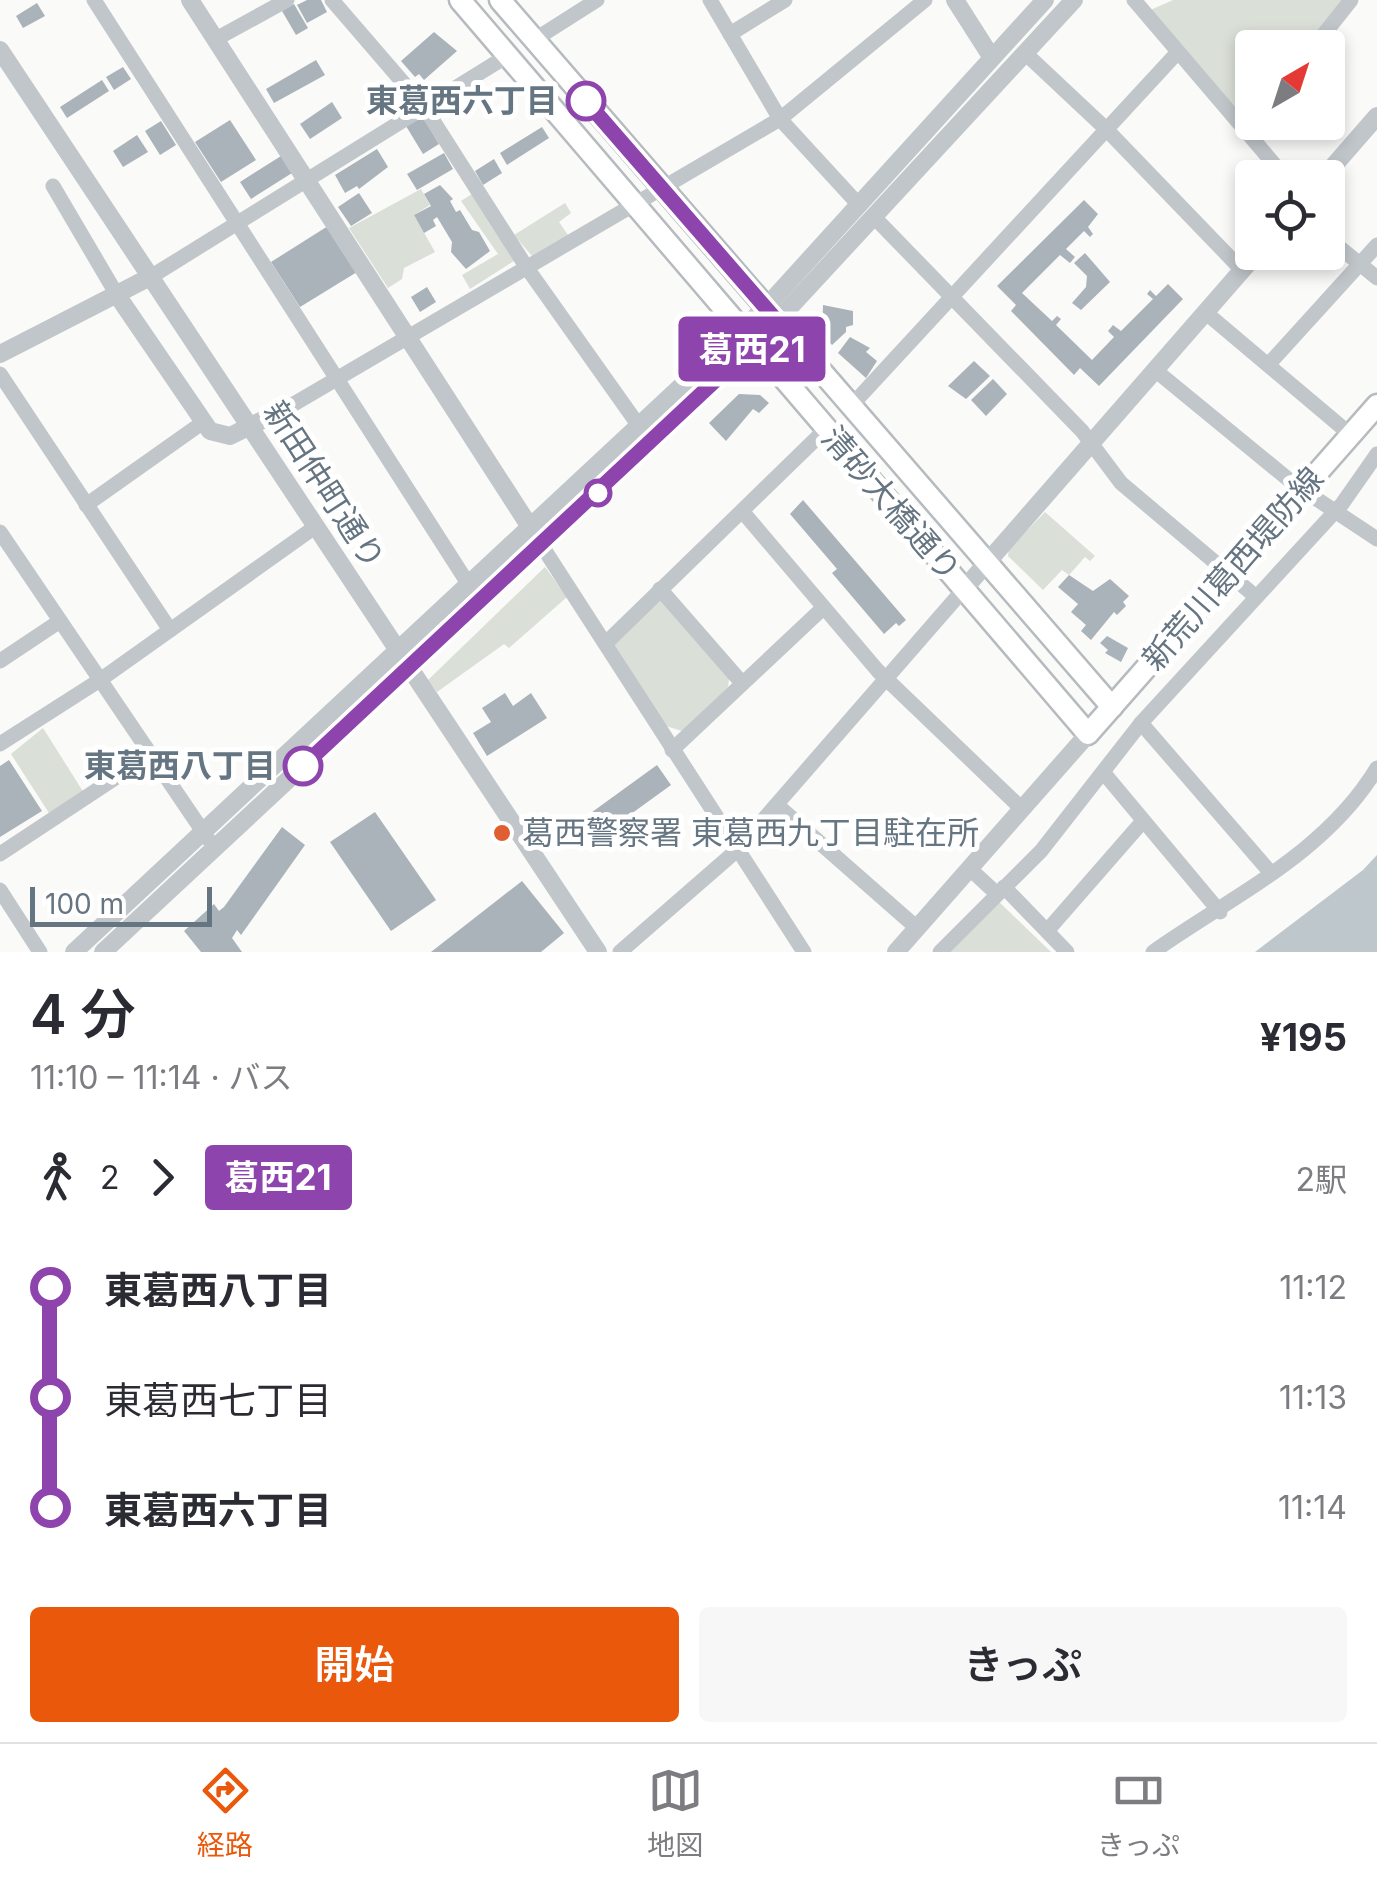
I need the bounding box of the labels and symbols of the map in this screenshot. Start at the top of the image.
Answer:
north arrow [1235,30,1345,140]
place label: 東葛西六丁目 [366,81,558,120]
marker: 東葛西六丁目 [567,82,605,120]
line badge: 葛西21 [682,316,822,382]
street label: 新田仲町通り [256,394,393,576]
street label: 清砂大橋通り [814,418,969,589]
street label: 新荒川葛西堤防線 [1134,459,1331,678]
unlabelled marker [585,480,611,506]
place label: 東葛西八丁目 [84,746,276,785]
marker: 東葛西八丁目 [284,747,322,785]
place label: 葛西警察署 東葛西九丁目駐在所 [522,813,979,852]
marker: 葛西警察署 東葛西九丁目駐在所 [491,822,513,844]
scale bar [30,882,212,926]

